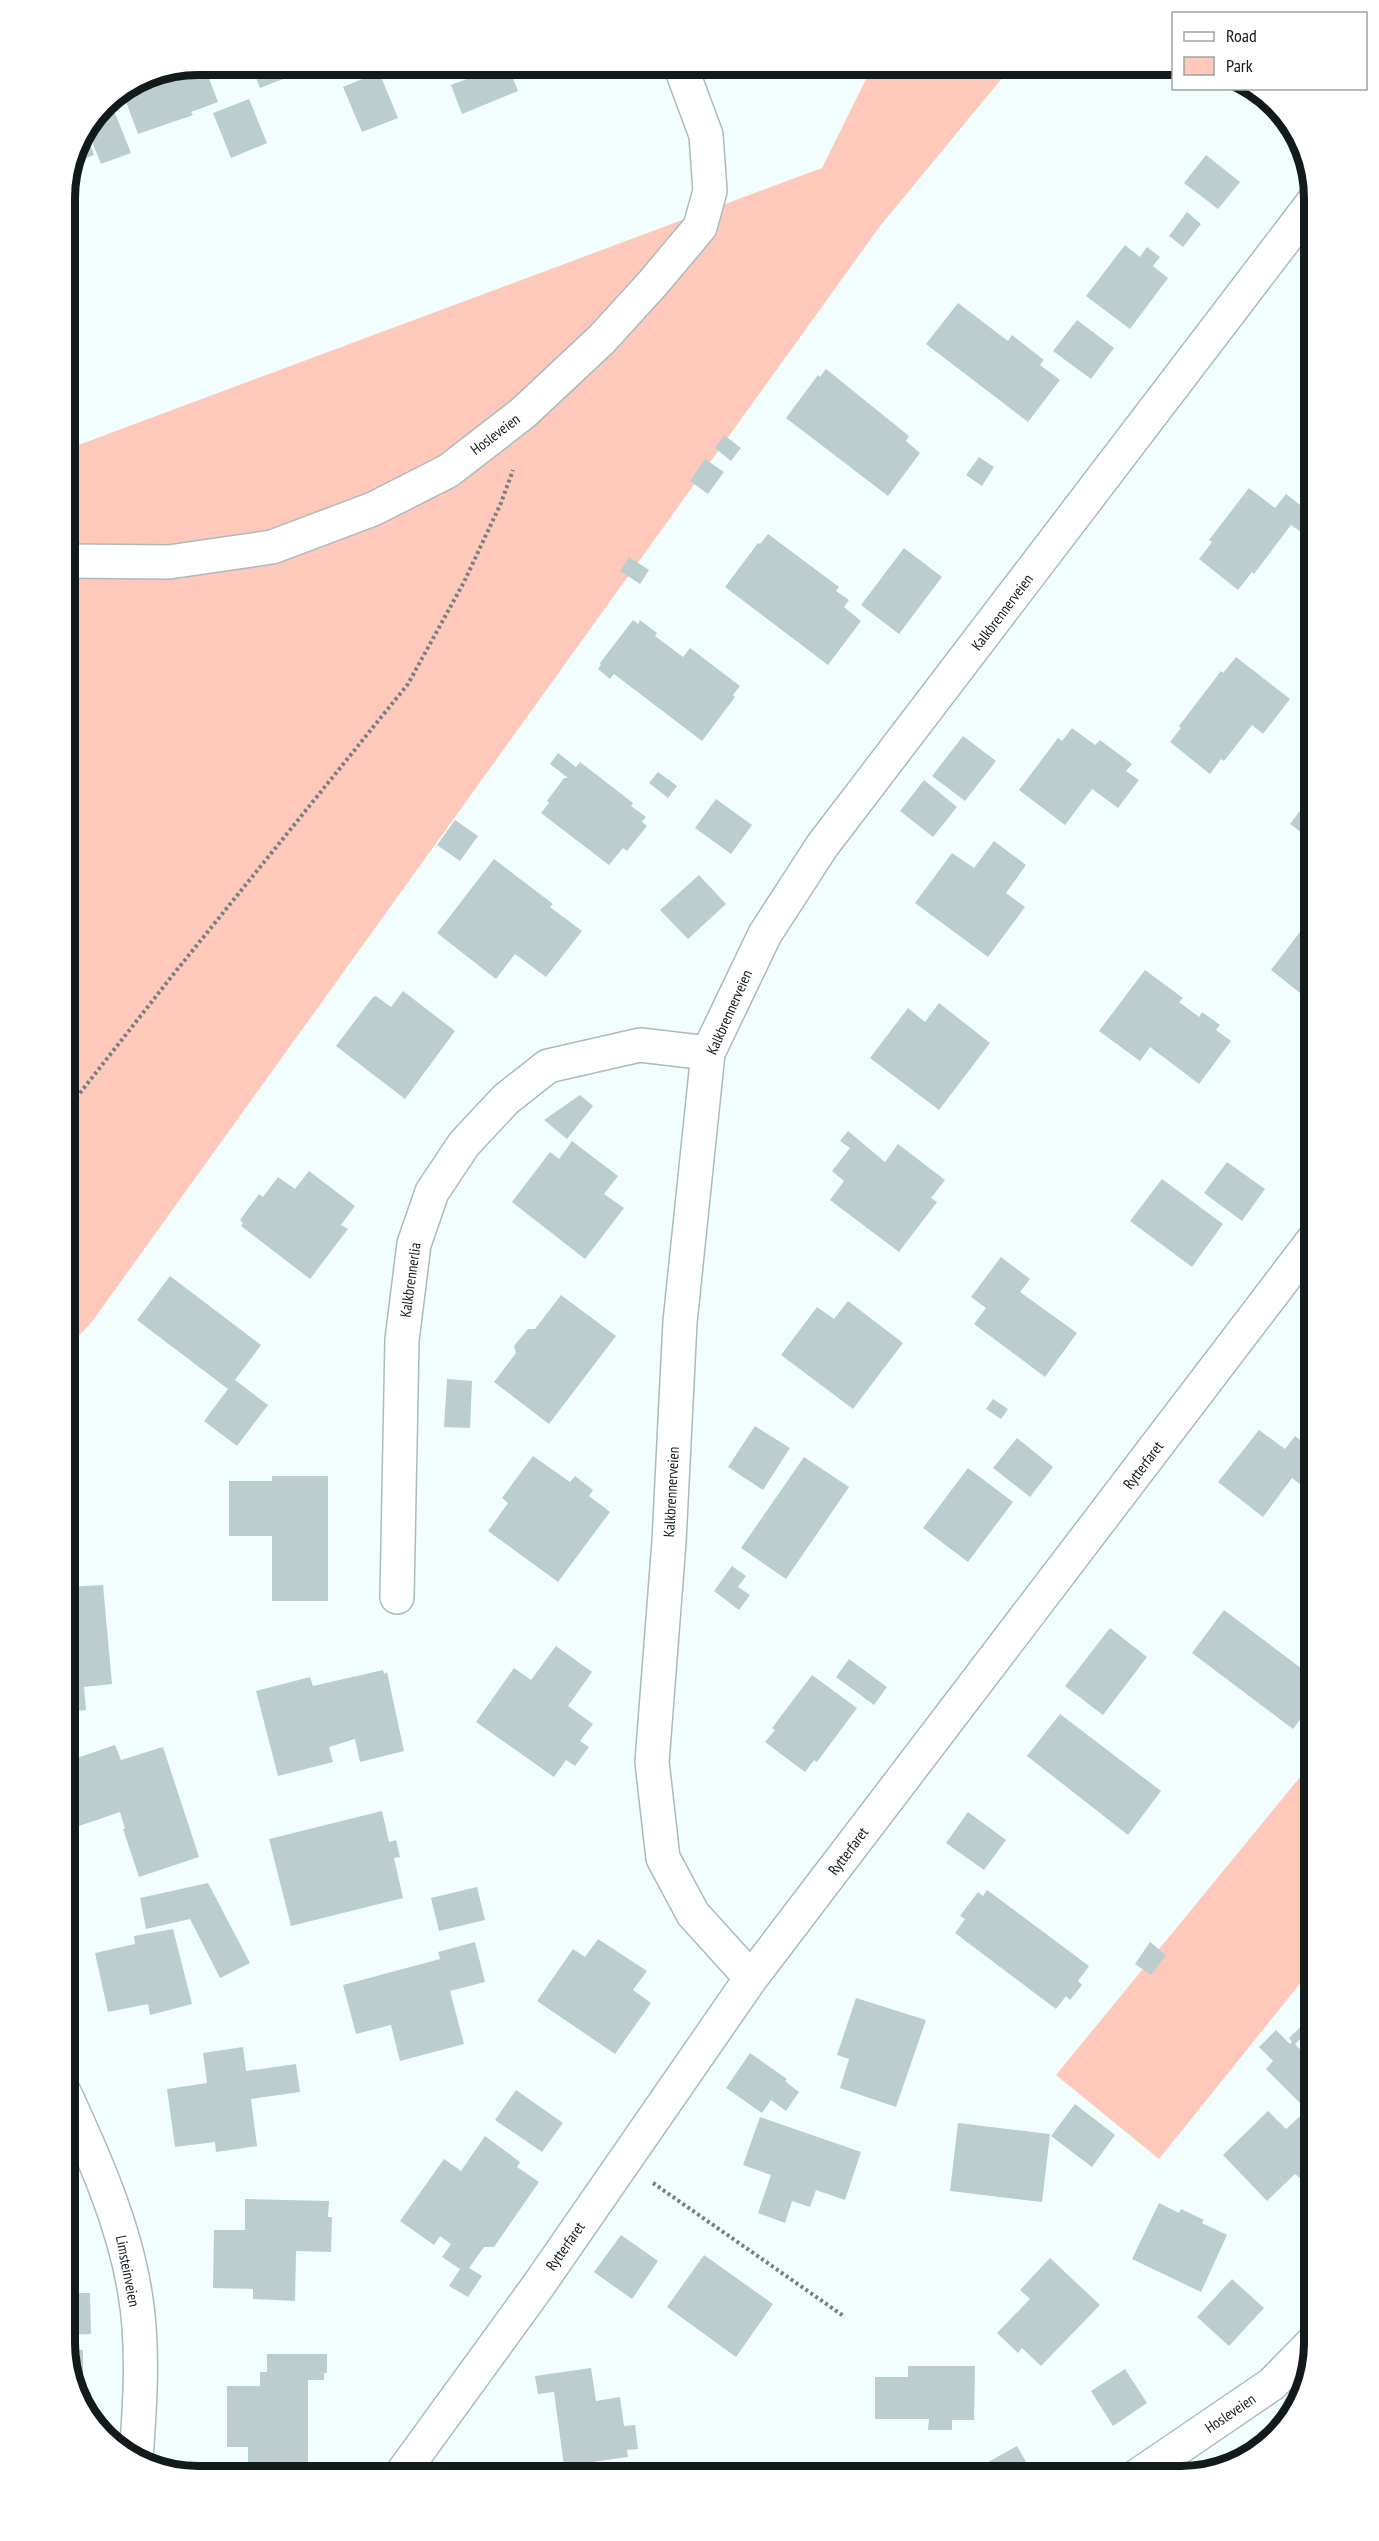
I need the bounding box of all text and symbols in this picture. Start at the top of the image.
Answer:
legend [1172,12,1367,90]
text: Road [1226,24,1257,47]
text: Park [1226,54,1253,77]
street label: Hosleveien [466,409,524,459]
street label: Kalkbrennerveien [967,570,1037,654]
street label: Kalkbrennerveien [702,967,756,1057]
street label: Kalkbrennerlia [395,1241,425,1319]
street label: Rytterfaret [1119,1437,1167,1493]
street label: Kalkbrennerveien [659,1446,683,1538]
street label: Rytterfaret [824,1823,872,1879]
street label: Rytterfaret [541,2218,589,2274]
street label: Limsteinveien [112,2234,144,2308]
street label: Hosleveien [1201,2389,1259,2437]

